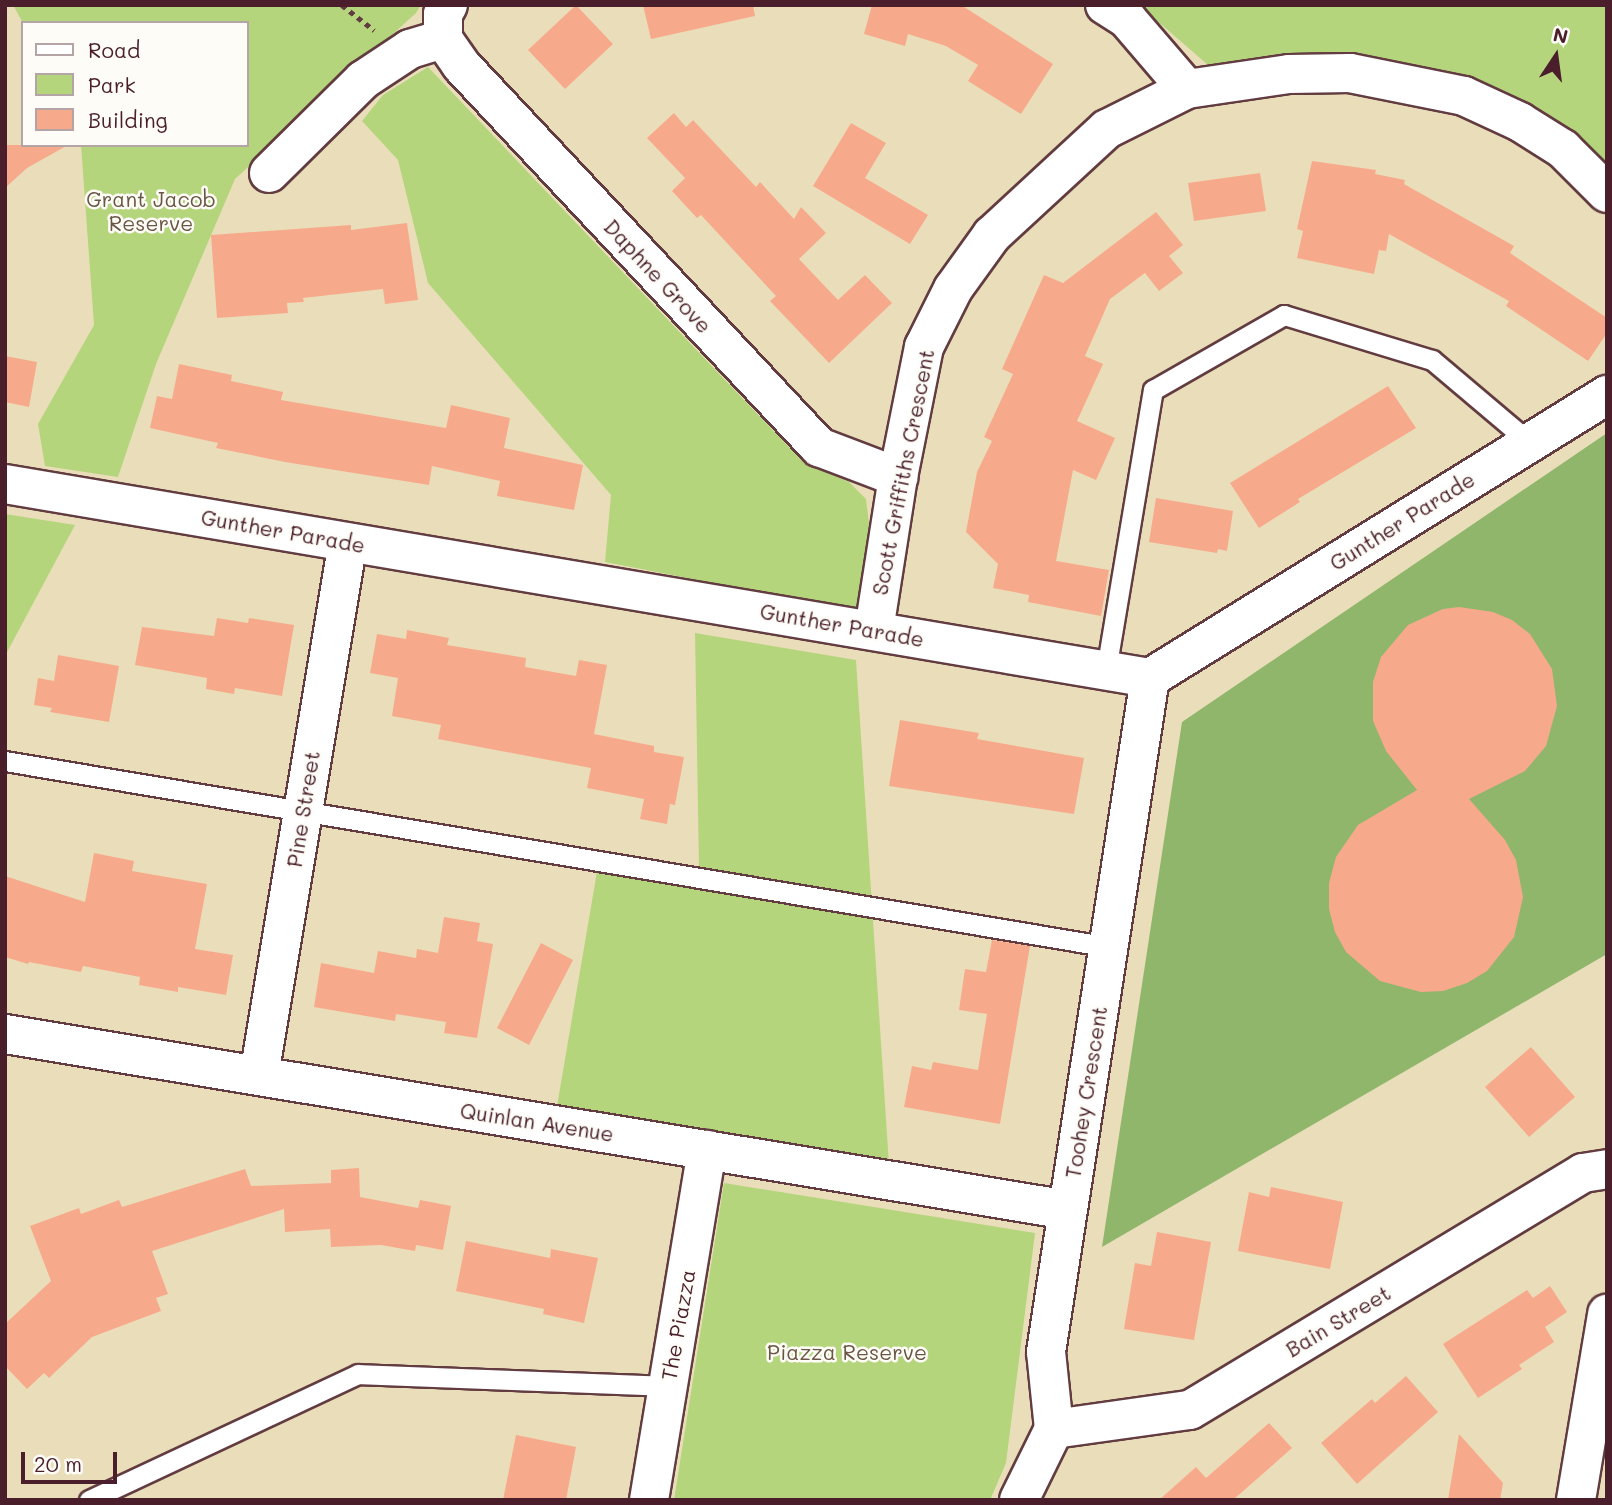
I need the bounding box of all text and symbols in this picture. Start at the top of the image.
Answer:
legend [21,21,248,147]
north arrow [1521,21,1591,91]
text: N [1551,21,1571,49]
text: Road [88,36,140,63]
text: Park [88,71,136,98]
text: Building [88,106,168,133]
park label: Grant Jacob Reserve [86,186,216,236]
street label: Daphne Grove [599,214,717,338]
street label: Scott Griffiths Crescent [867,347,939,597]
street label: Gunther Parade [1325,466,1479,576]
street label: Gunther Parade [199,504,367,558]
street label: Gunther Parade [758,598,926,652]
street label: Pine Street [281,749,325,869]
street label: Toohey Crescent [1060,1004,1112,1180]
street label: Quinlan Avenue [458,1097,616,1147]
street label: The Piazza [656,1268,700,1382]
street label: Bain Street [1281,1280,1395,1362]
park label: Piazza Reserve [767,1339,927,1365]
scale bar [24,1438,121,1482]
text: 20 m [34,1450,82,1477]

